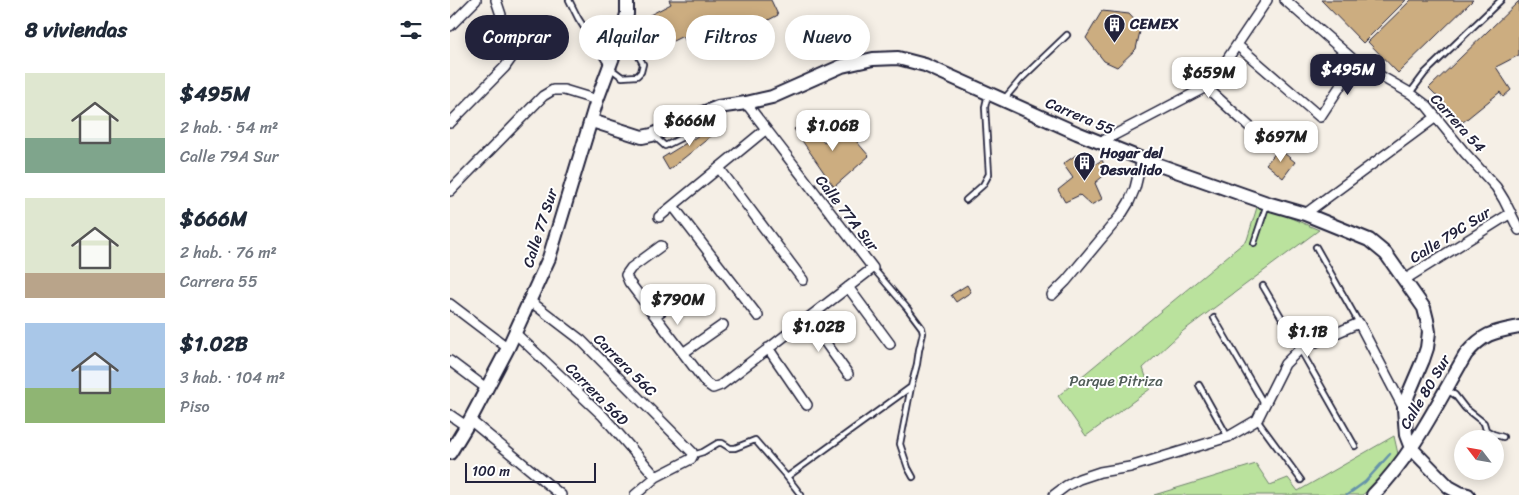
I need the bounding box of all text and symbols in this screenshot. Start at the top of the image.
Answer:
text: 8 viviendas [25,11,127,49]
place label: CEMEX [1129,11,1179,37]
building icon: CEMEX [1102,12,1126,43]
chip: Comprar [465,15,569,60]
chip: Alquilar [579,15,676,60]
chip: Filtros [686,15,775,60]
chip: Nuevo [785,15,870,60]
icon: filters [397,16,425,44]
pin: $495M [1313,54,1383,96]
text: $495M [1321,55,1375,84]
pin: $659M [1174,56,1244,99]
text: $659M [1183,58,1235,87]
text: $495M [180,75,250,113]
street label: Carrera 54 [1424,87,1492,159]
street label: Carrera 55 [1041,90,1119,142]
icon: home [65,93,125,153]
pin: $666M [655,104,725,147]
text: $666M [664,106,716,135]
pin: $1.06B [792,110,874,152]
text: $1.06B [807,111,859,140]
text: 2 hab. · 54 m² [180,113,278,142]
pin: $697M [1246,120,1316,163]
text: $697M [1255,122,1307,151]
place label: Hogar del Desvalido [1099,140,1164,183]
text: Calle 79A Sur [180,142,278,171]
building icon: Hogar del Desvalido [1072,150,1096,181]
street label: Calle 77A Sur [809,169,886,258]
street label: Calle 77 Sur [515,184,565,271]
street label: Calle 79C Sur [1404,199,1496,270]
text: $666M [180,200,247,238]
icon: home [65,218,125,278]
text: 2 hab. · 76 m² [180,238,277,267]
text: Carrera 55 [180,267,258,296]
pin: $790M [643,284,713,326]
text: $790M [652,285,704,314]
pin: $1.02B [778,310,860,353]
text: $1.02B [793,312,845,341]
pin: $1.1B [1273,316,1343,358]
text: $1.1B [1288,317,1328,346]
text: $1.02B [180,325,248,363]
street label: Carrera 56C [587,327,663,403]
icon: home [65,343,125,403]
street label: Calle 80 Sur [1392,349,1458,434]
street label: Carrera 56D [559,356,635,432]
text: 3 hab. · 104 m² [180,363,285,392]
park label: Parque Pitriza [1069,368,1163,394]
text: Piso [180,392,210,421]
north arrow [1454,430,1504,480]
map controls [1454,430,1504,480]
text: 100 m [472,459,510,484]
scale bar [465,460,596,483]

